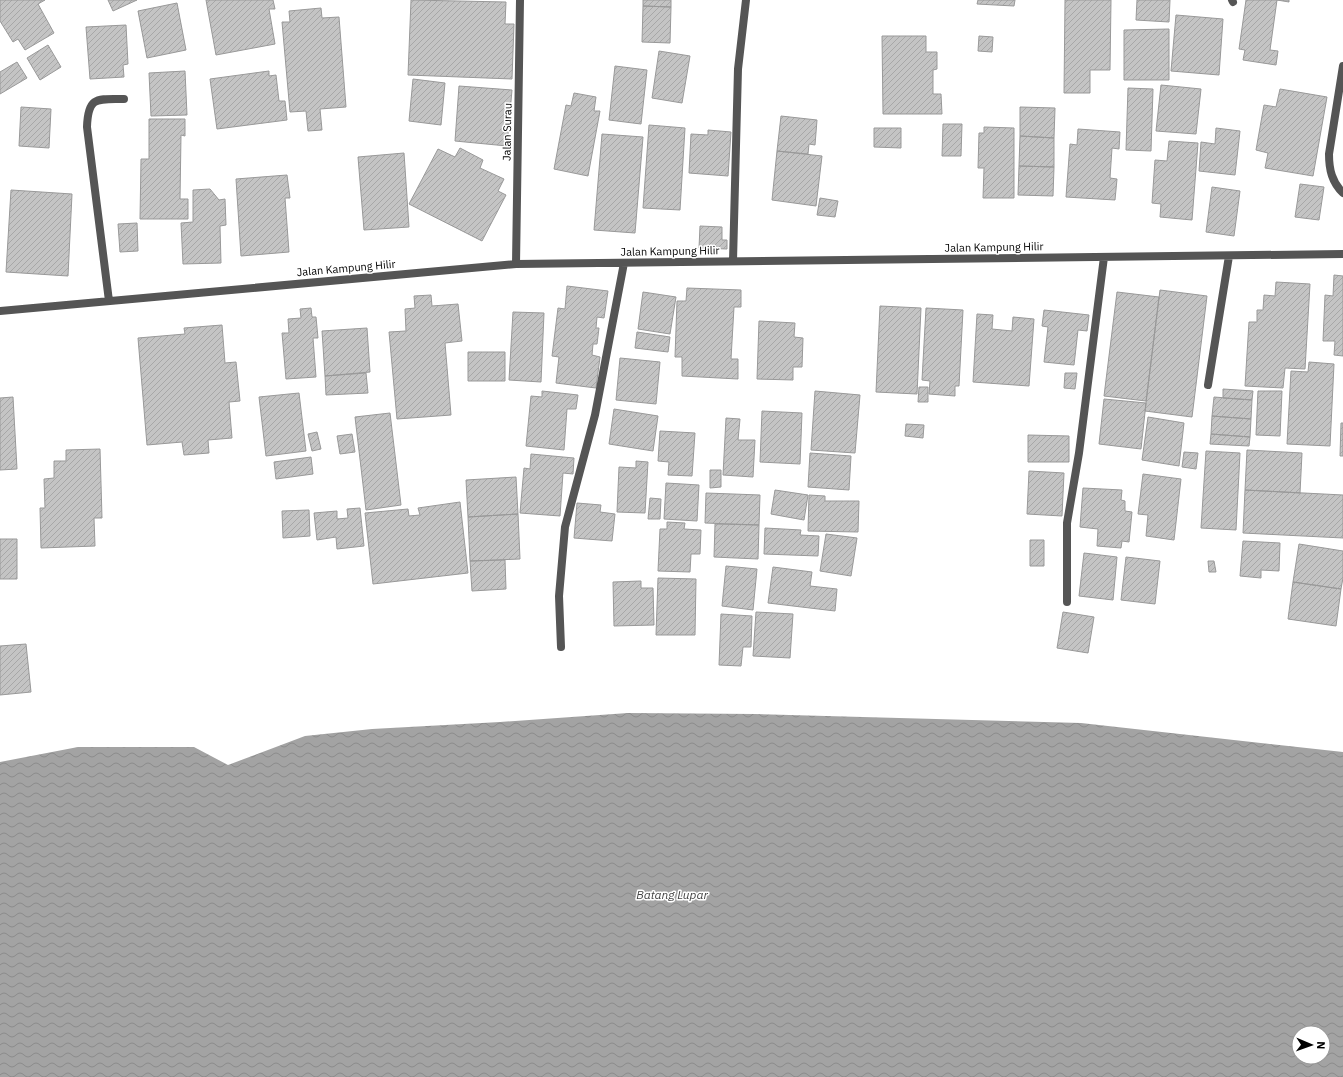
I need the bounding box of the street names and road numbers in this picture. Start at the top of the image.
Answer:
street label: Jalan Surau [499,103,515,161]
street label: Jalan Kampung Hilir [944,239,1044,255]
street label: Jalan Kampung Hilir [620,243,720,259]
street label: Jalan Kampung Hilir [296,257,396,279]

